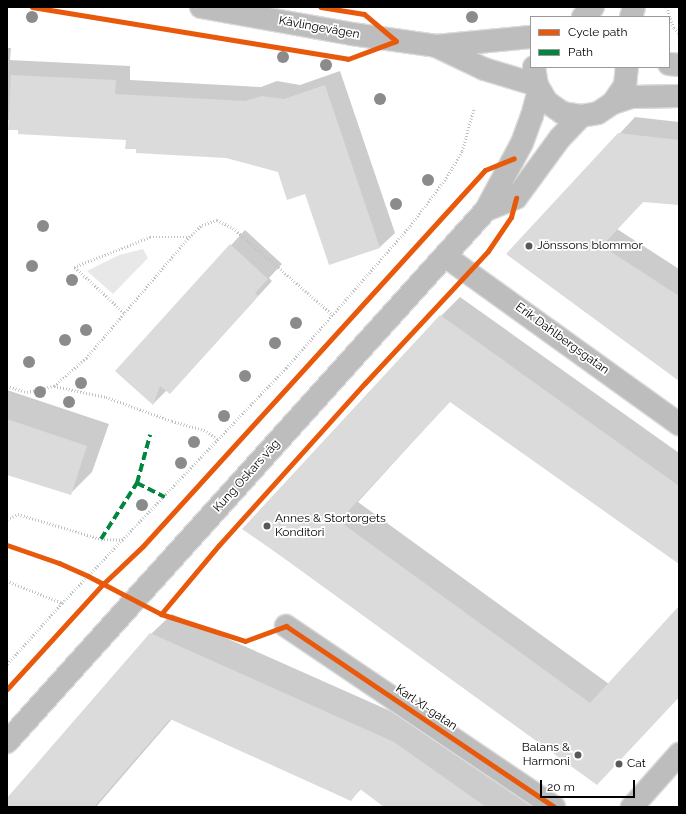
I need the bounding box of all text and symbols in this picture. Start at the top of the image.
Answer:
street label: Kävlingevägen [277,14,361,42]
legend [530,16,670,68]
text: Cycle path [568,25,627,39]
text: Path [568,45,593,59]
place label: Jönssons blommor [537,239,643,253]
marker: Jönssons blommor [524,241,534,251]
street label: Erik Dahlbergsgatan [512,300,612,378]
street label: Kung Oskars väg [211,437,283,515]
place label: Annes & Stortorgets Konditori [275,512,386,540]
marker: Annes & Stortorgets Konditori [262,521,272,531]
street label: Karl XI-gatan [392,682,460,734]
place label: Balans & Harmoni [522,741,570,769]
marker: Balans & Harmoni [573,750,583,760]
place label: Cat [627,757,646,771]
marker: Cat [614,759,624,769]
scale bar [542,772,637,798]
text: 20 m [547,780,575,794]

